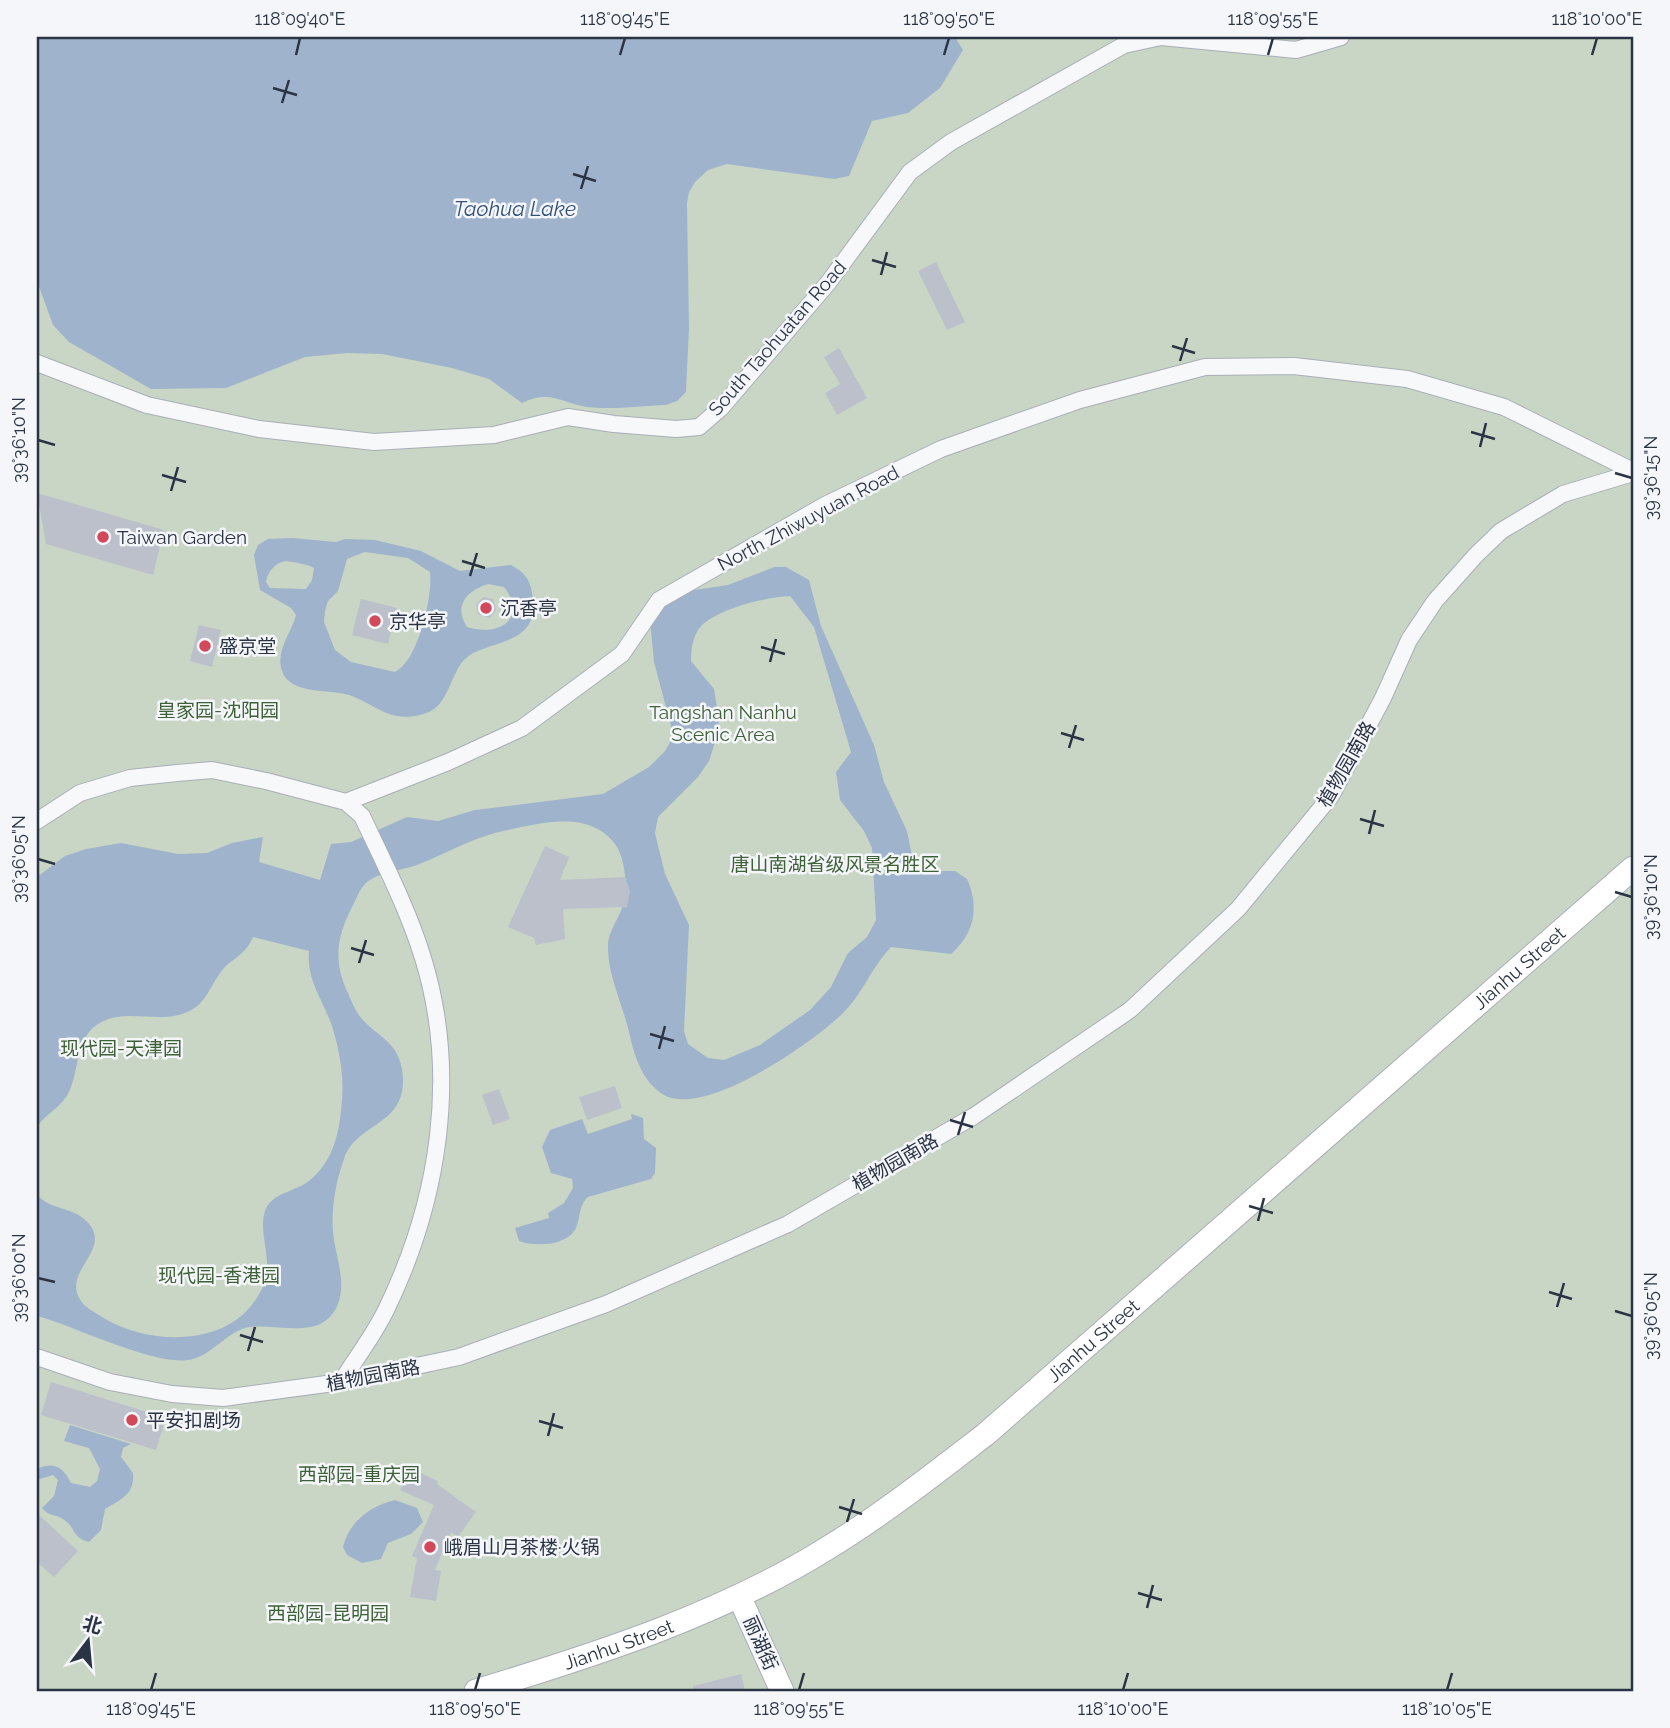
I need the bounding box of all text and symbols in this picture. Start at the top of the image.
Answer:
text: 118°09'40"E [255,8,345,29]
text: 118°09'45"E [580,8,670,29]
text: 118°09'50"E [903,8,995,29]
text: 118°09'55"E [1228,8,1318,29]
text: 118°10'00"E [1551,8,1643,29]
water label: Taohua Lake [454,196,576,221]
street label: South Taohuatan Road [704,256,850,420]
text: 39°36'10"N [8,397,29,483]
text: 39°36'15"N [1640,436,1661,520]
street label: North Zhiwuyuan Road [714,461,902,575]
place label: Taiwan Garden [117,526,247,548]
marker: Taiwan Garden [95,529,111,545]
place label: 沉香亭 [500,597,557,619]
marker: 沉香亭 [478,600,494,616]
place label: 京华亭 [389,610,446,632]
marker: 京华亭 [367,613,383,629]
place label: 盛京堂 [219,635,276,657]
marker: 盛京堂 [197,638,213,654]
park label: 皇家园-沈阳园 [157,699,279,721]
park label: Tangshan Nanhu Scenic Area [649,701,797,745]
street label: 植物园南路 [1313,717,1379,811]
text: 39°36'05"N [8,815,29,903]
park label: 唐山南湖省级风景名胜区 [730,853,940,875]
text: 39°36'10"N [1640,854,1661,940]
street label: Jianhu Street [1469,921,1570,1014]
park label: 现代园-天津园 [60,1037,182,1059]
street label: 植物园南路 [848,1129,942,1195]
text: 39°36'00"N [8,1233,29,1323]
park label: 现代园-香港园 [158,1264,280,1286]
text: 39°36'05"N [1640,1272,1661,1360]
street label: Jianhu Street [1043,1294,1144,1387]
street label: 植物园南路 [324,1355,422,1395]
place label: 平安扣剧场 [146,1409,241,1431]
marker: 平安扣剧场 [124,1412,140,1428]
park label: 西部园-重庆园 [298,1463,420,1485]
place label: 峨眉山月茶楼·火锅 [444,1536,600,1558]
marker: 峨眉山月茶楼·火锅 [422,1539,438,1555]
park label: 西部园-昆明园 [267,1602,389,1624]
north arrow [52,1606,122,1676]
text: 北 [81,1611,105,1638]
street label: 丽湖街 [739,1612,783,1674]
street label: Jianhu Street [561,1614,677,1674]
text: 118°09'45"E [106,1698,196,1719]
text: 118°09'50"E [429,1698,521,1719]
text: 118°09'55"E [754,1698,844,1719]
text: 118°10'00"E [1077,1698,1169,1719]
text: 118°10'05"E [1402,1698,1492,1719]

